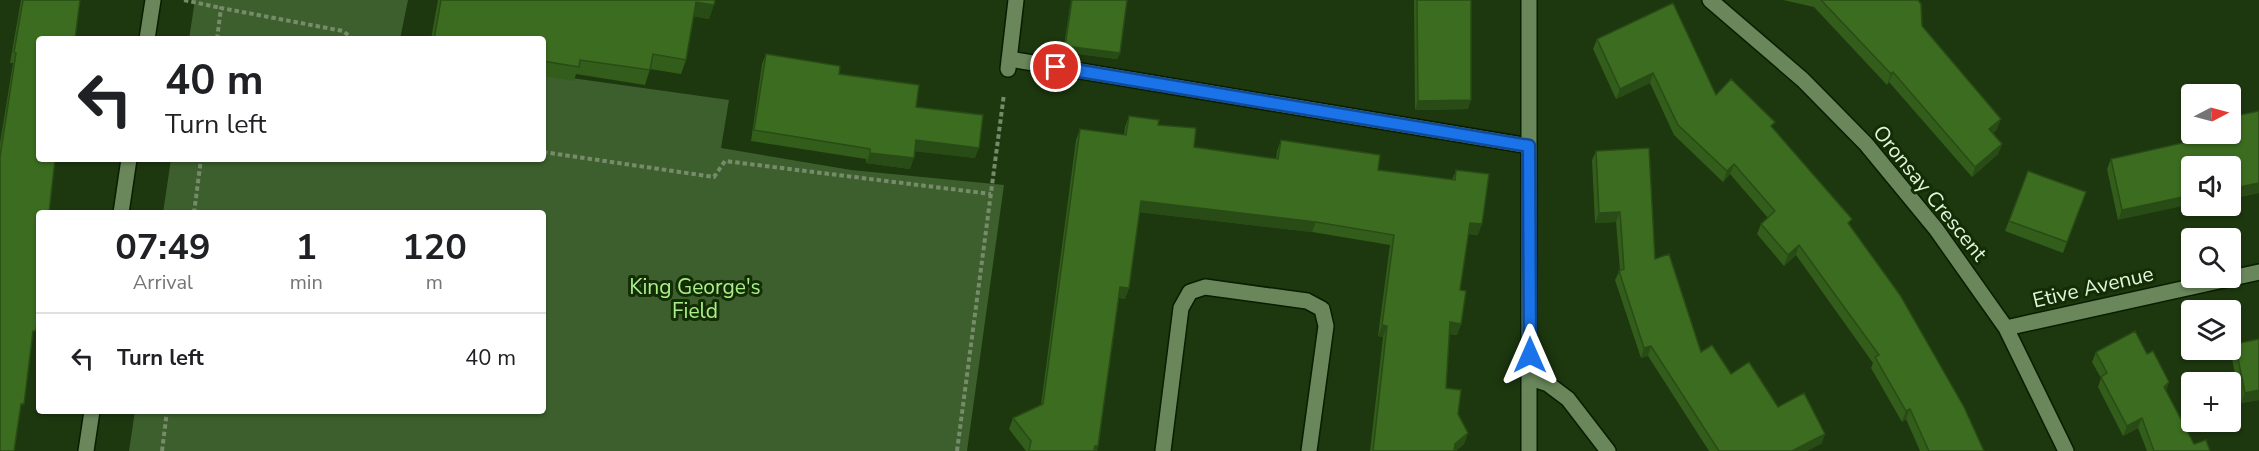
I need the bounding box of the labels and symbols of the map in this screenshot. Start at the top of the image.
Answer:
pin [1030,41,1081,92]
north arrow [2181,84,2241,144]
street label: Oronsay Crescent [1867,119,1994,267]
street label: Etive Avenue [2030,260,2156,314]
park label: King George's Field [629,273,761,325]
position arrow [1498,323,1562,387]

